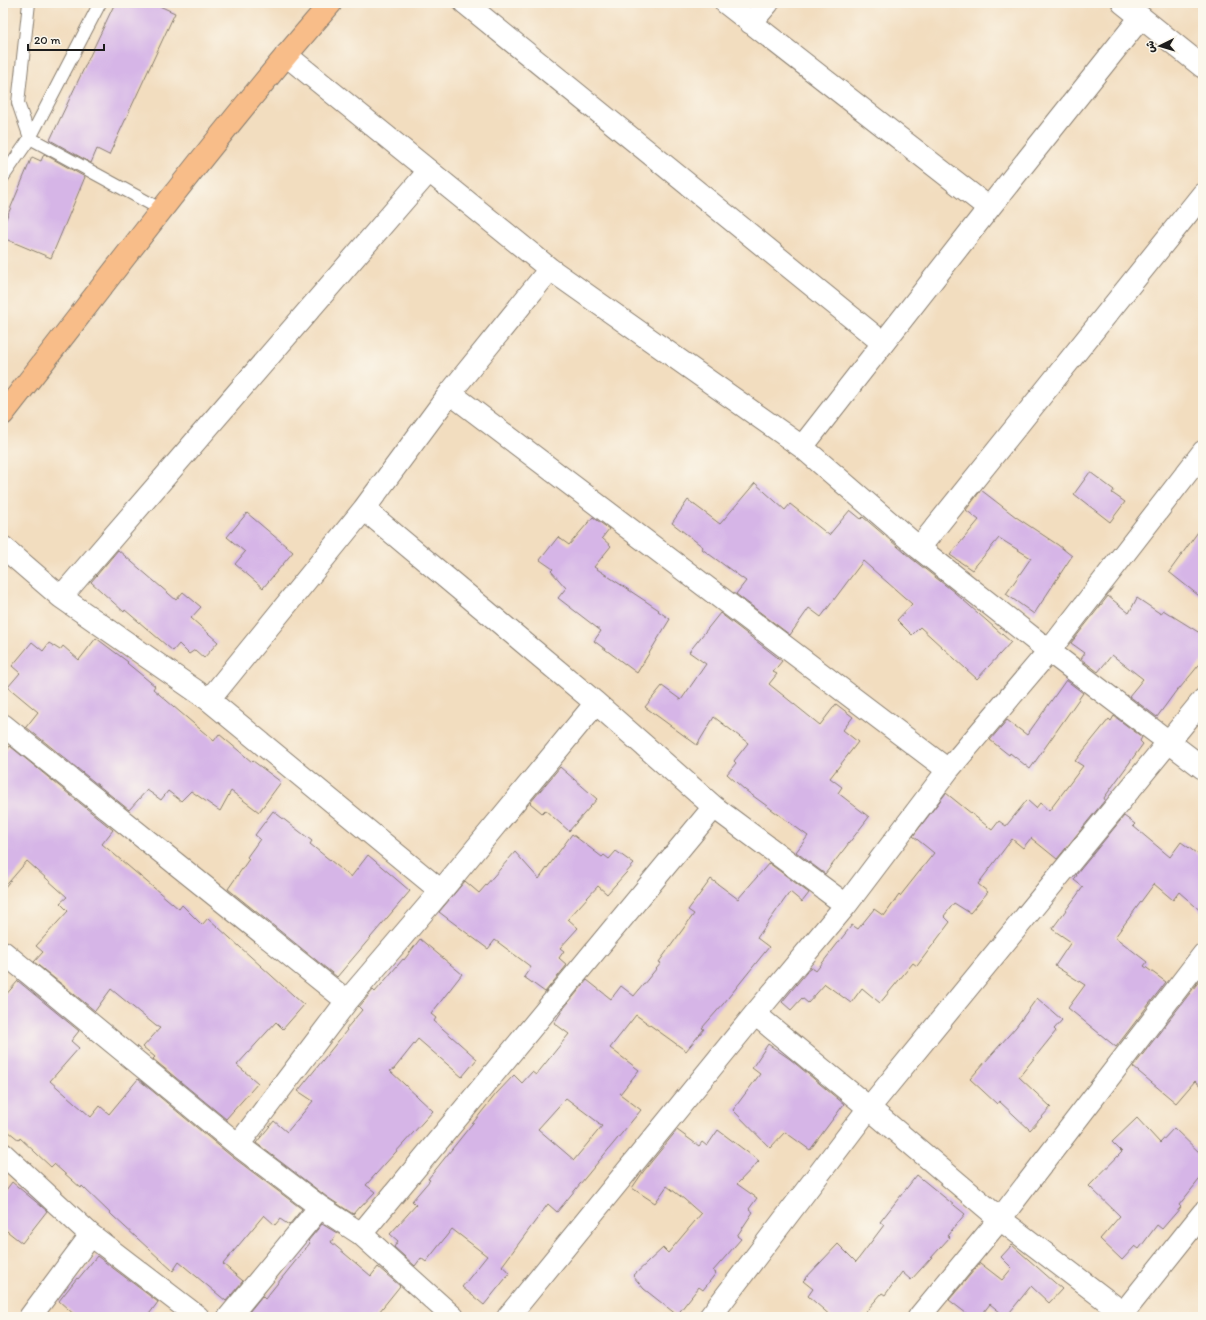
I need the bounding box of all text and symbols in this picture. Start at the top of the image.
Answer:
scale bar [28,26,104,52]
north arrow [1140,26,1180,66]
text: 20 m [34,33,61,47]
text: ش [1144,40,1158,53]

